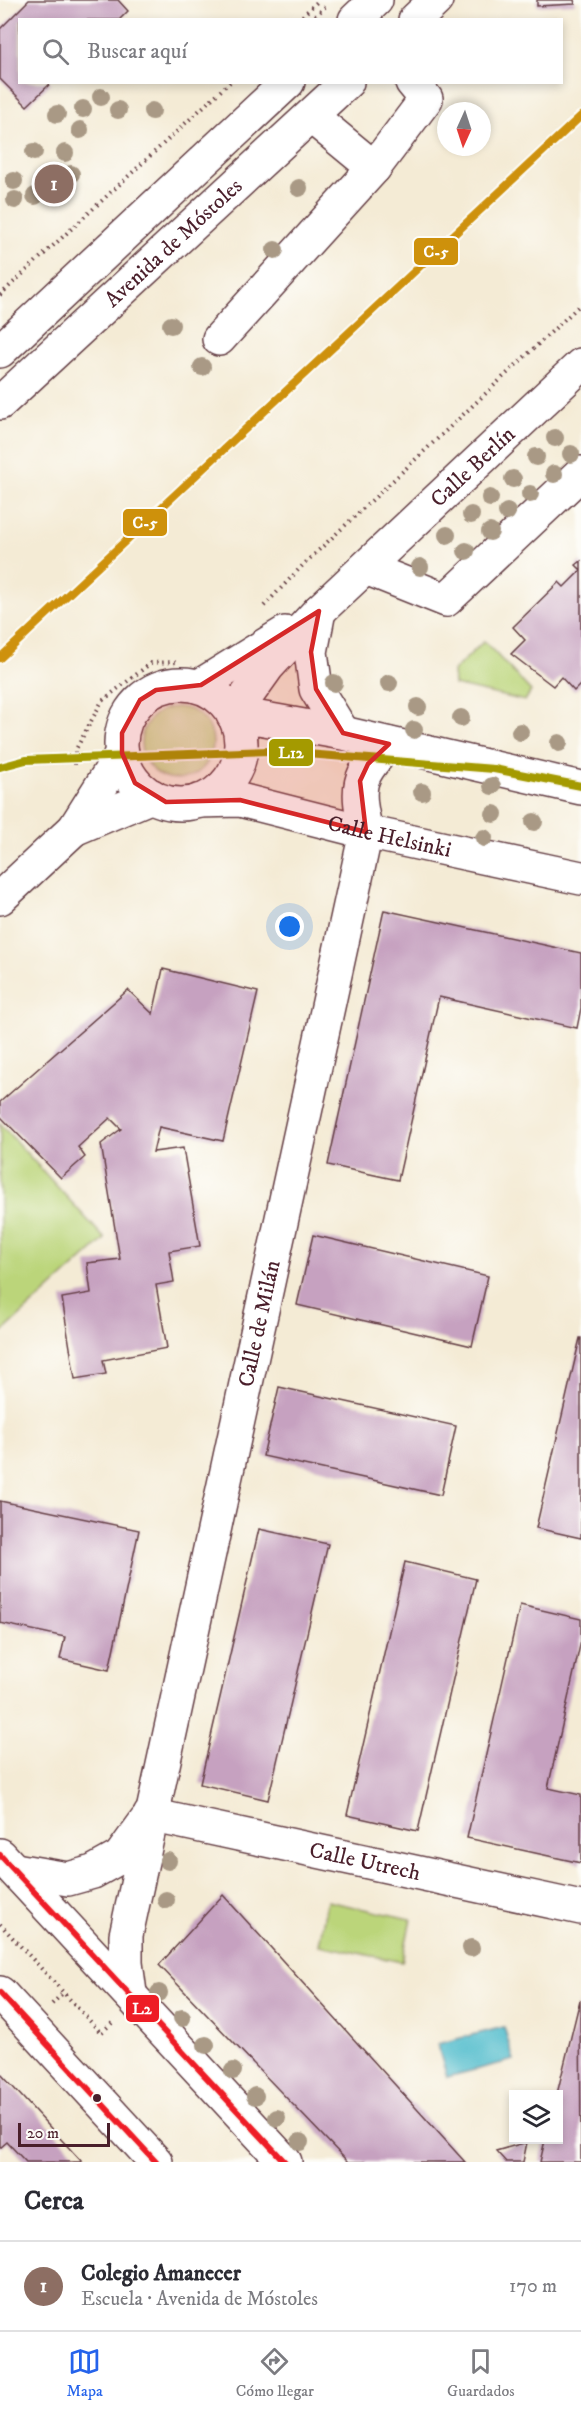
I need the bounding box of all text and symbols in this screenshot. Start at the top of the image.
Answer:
search box [18,18,563,84]
icon: search [39,35,72,68]
text: Buscar aquí [87,38,187,65]
north arrow [437,102,491,156]
pin: 1 [34,162,74,207]
street label: Avenida de Móstoles [99,172,248,313]
line badge: C-5 [413,237,459,266]
text: C-5 [423,242,449,262]
street label: Calle Berlín [425,420,521,513]
line badge: C-5 [122,508,168,537]
text: C-5 [132,513,158,533]
line badge: L12 [268,738,314,767]
text: L12 [278,743,305,763]
street label: Calle Helsinki [325,809,454,863]
your location [275,912,304,941]
street label: Calle de Milán [232,1257,286,1389]
street label: Calle Utrech [307,1836,424,1887]
line badge: L2 [125,1994,160,2023]
text: L2 [132,1999,153,2019]
map controls [509,2090,563,2144]
button: layers [509,2090,563,2144]
unlabelled marker [91,2092,103,2104]
scale bar [18,2120,110,2148]
text: 20 m [27,2123,59,2143]
text: Cerca [24,2185,84,2218]
text: Colegio Amanecer [81,2260,241,2287]
text: 1 [40,2274,47,2299]
text: 170 m [509,2274,557,2299]
text: Escuela · Avenida de Móstoles [81,2287,318,2312]
tab: Mapa [66,2345,103,2401]
tab: Cómo llegar [236,2345,314,2401]
tab: Guardados [447,2345,515,2401]

